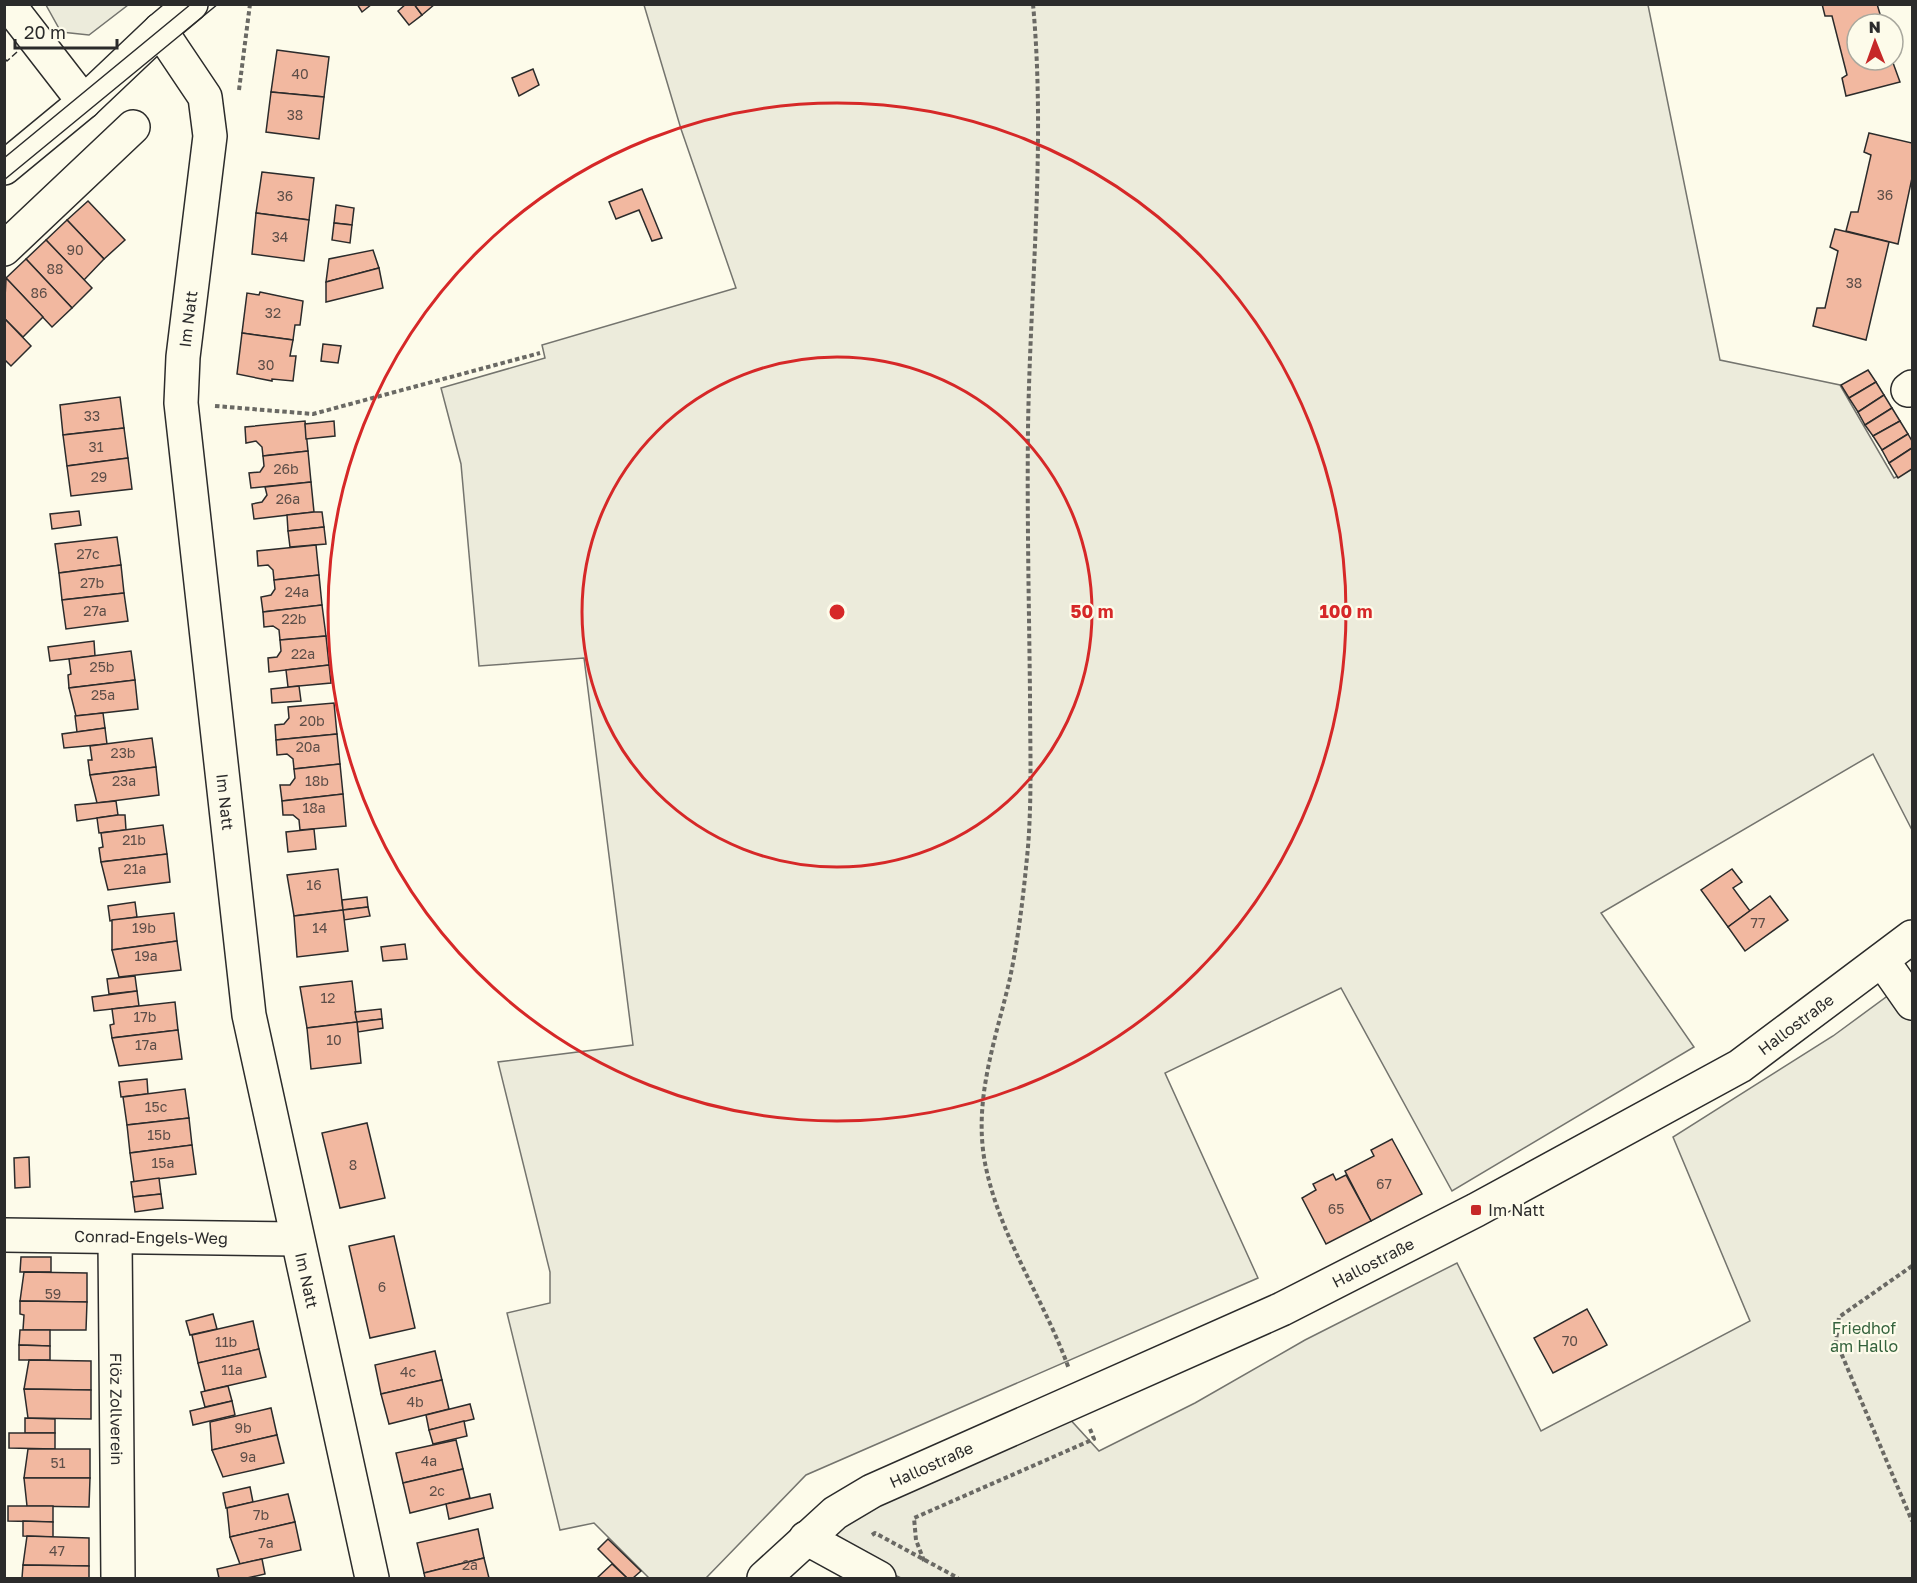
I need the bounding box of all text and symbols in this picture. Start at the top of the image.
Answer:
scale bar [15,12,117,50]
north arrow [1845,12,1905,72]
text: N [1868,17,1881,37]
text: 20 m [24,21,66,43]
house number: 40 [291,65,309,82]
house number: 38 [287,106,303,123]
house number: 36 [1877,186,1893,203]
house number: 36 [277,187,293,204]
house number: 34 [272,228,288,245]
house number: 90 [66,241,84,258]
house number: 88 [46,260,64,277]
house number: 38 [1846,274,1862,291]
house number: 86 [30,284,48,301]
street label: Im Natt [175,290,201,348]
house number: 32 [265,304,281,321]
house number: 30 [258,356,274,373]
house number: 33 [84,407,100,424]
house number: 31 [89,438,104,455]
house number: 26b [273,460,299,477]
house number: 29 [91,468,107,485]
house number: 26a [276,490,300,507]
house number: 27c [76,545,100,562]
house number: 27b [80,574,104,591]
house number: 24a [285,583,309,600]
text: 50 m [1071,600,1113,622]
text: 100 m [1320,600,1372,622]
house number: 27a [83,602,107,619]
centre of rings [827,602,847,622]
house number: 22b [282,610,306,627]
house number: 22a [291,645,315,662]
house number: 25b [90,658,114,675]
house number: 25a [91,686,115,703]
house number: 20b [299,712,325,729]
house number: 20a [296,738,320,755]
house number: 23b [111,744,135,761]
house number: 23a [112,772,136,789]
street label: Im Natt [212,772,238,831]
house number: 18b [305,772,329,789]
house number: 18a [302,799,326,816]
house number: 21b [122,831,146,848]
house number: 21a [124,860,146,877]
house number: 16 [306,876,322,893]
house number: 77 [1751,914,1765,931]
house number: 19b [132,919,156,936]
house number: 14 [312,919,328,936]
house number: 19a [134,947,158,964]
house number: 12 [321,989,335,1006]
street label: Hallostraße [1754,989,1837,1059]
house number: 17b [134,1008,156,1025]
house number: 10 [326,1031,342,1048]
house number: 17a [135,1036,157,1053]
house number: 15c [145,1098,168,1115]
house number: 15b [147,1126,171,1143]
house number: 15a [152,1154,174,1171]
house number: 8 [349,1156,357,1173]
house number: 67 [1376,1175,1392,1192]
house number: 65 [1328,1200,1344,1217]
place label: Im Natt [1488,1200,1545,1220]
marker: Im Natt [1469,1203,1483,1217]
street label: Conrad-Engels-Weg [74,1226,228,1248]
street label: Hallostraße [1329,1233,1417,1292]
street label: Im Natt [291,1250,323,1310]
house number: 6 [378,1278,386,1295]
house number: 59 [45,1285,61,1302]
park label: Friedhof am Hallo [1830,1318,1898,1356]
house number: 70 [1562,1332,1578,1349]
house number: 11b [215,1333,237,1350]
street label: Flöz Zollverein [106,1353,127,1465]
house number: 11a [221,1361,243,1378]
house number: 4c [400,1363,416,1380]
house number: 4b [406,1393,424,1410]
house number: 9b [234,1419,252,1436]
street label: Hallostraße [886,1437,976,1492]
house number: 9a [240,1448,256,1465]
house number: 4a [421,1452,437,1469]
house number: 51 [51,1454,66,1471]
house number: 2c [429,1482,445,1499]
house number: 7b [253,1506,269,1523]
house number: 7a [258,1534,274,1551]
house number: 47 [49,1542,65,1559]
house number: 2a [462,1556,478,1573]

